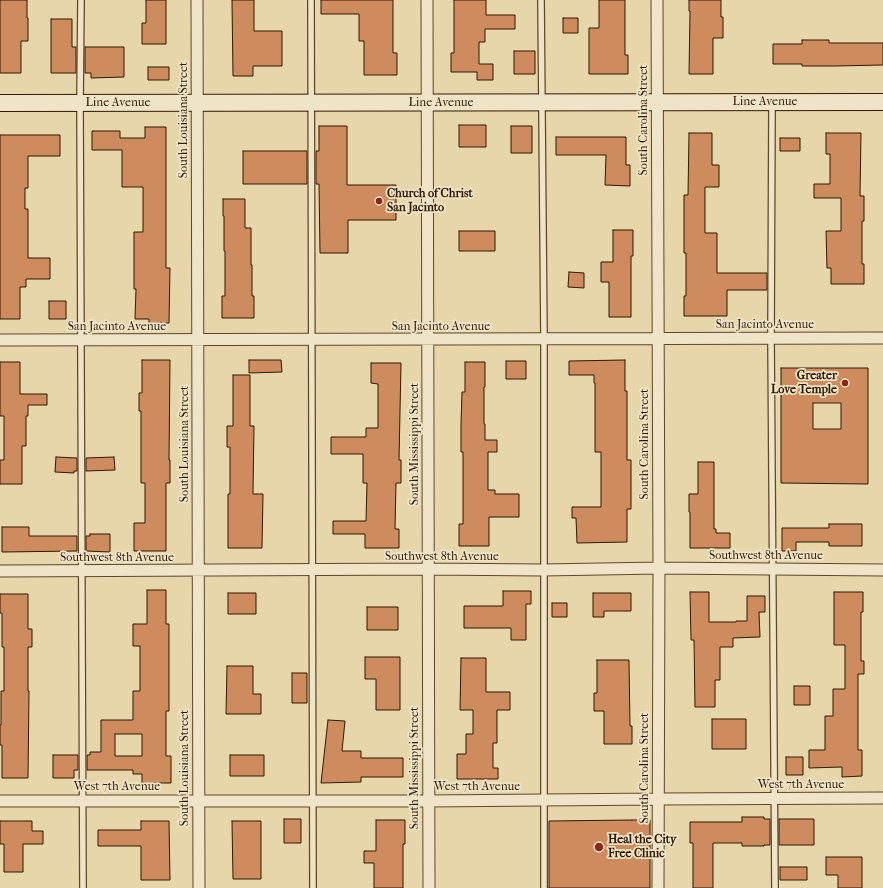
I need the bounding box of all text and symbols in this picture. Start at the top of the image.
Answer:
street label: South Louisiana Street [177,62,191,178]
street label: South Carolina Street [637,65,651,175]
street label: Line Avenue [733,95,797,109]
street label: Line Avenue [86,96,150,110]
street label: Line Avenue [409,96,473,110]
place label: Church of Christ San Jacinto [387,187,473,215]
marker: Church of Christ San Jacinto [374,196,384,206]
street label: San Jacinto Avenue [716,318,814,332]
street label: San Jacinto Avenue [68,320,166,334]
street label: San Jacinto Avenue [392,320,490,334]
place label: Greater Love Temple [771,369,837,397]
marker: Greater Love Temple [840,378,850,388]
street label: South Mississippi Street [408,383,422,505]
street label: South Louisiana Street [178,386,192,502]
street label: South Carolina Street [638,389,652,499]
street label: Southwest 8th Avenue [709,549,823,563]
street label: Southwest 8th Avenue [385,550,499,564]
street label: Southwest 8th Avenue [60,551,174,565]
street label: South Mississippi Street [408,707,422,829]
street label: South Louisiana Street [178,710,192,826]
street label: South Carolina Street [638,713,652,823]
street label: West 7th Avenue [758,778,844,792]
street label: West 7th Avenue [74,780,160,794]
street label: West 7th Avenue [434,780,520,794]
place label: Heal the City Free Clinic [608,833,676,861]
marker: Heal the City Free Clinic [593,841,605,853]

